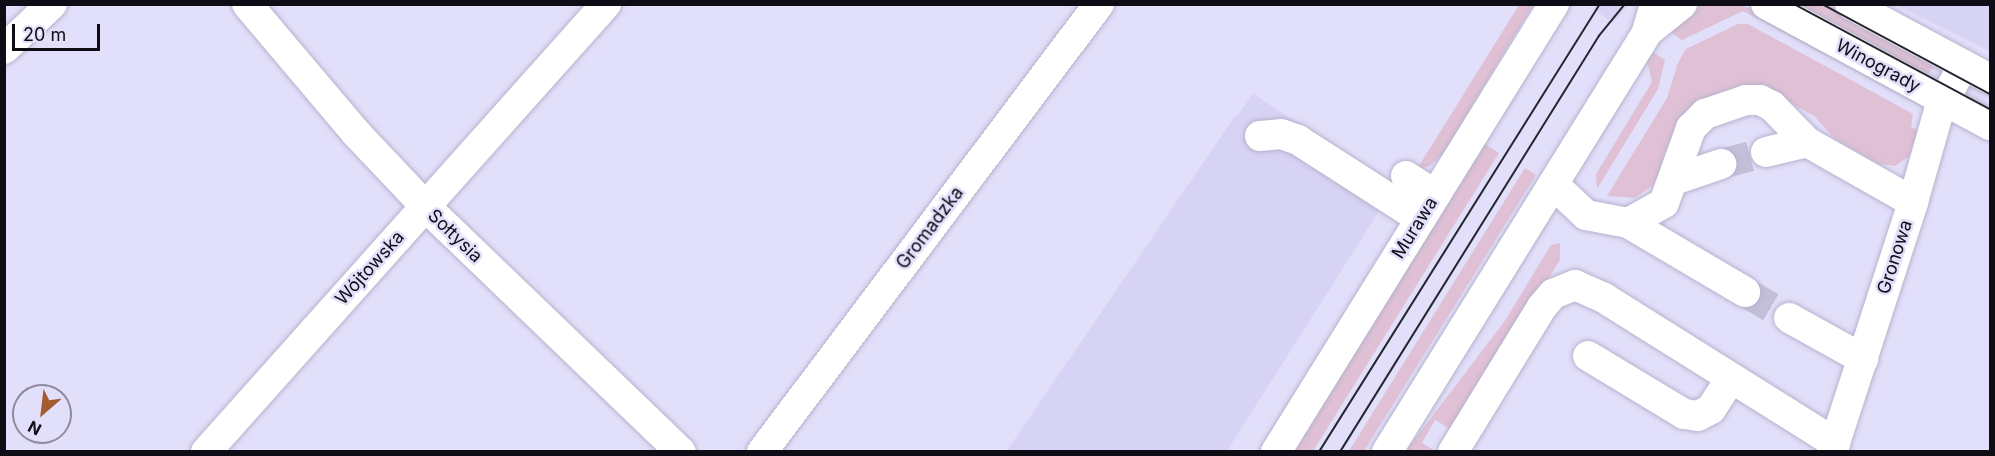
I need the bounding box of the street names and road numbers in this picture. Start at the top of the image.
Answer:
street label: Winogrady [1832,35,1924,97]
street label: Gromadzka [892,183,968,273]
street label: Murawa [1388,193,1442,263]
street label: Sołtysia [423,205,487,267]
street label: Gronowa [1873,217,1917,297]
street label: Wójtowska [331,226,409,310]

